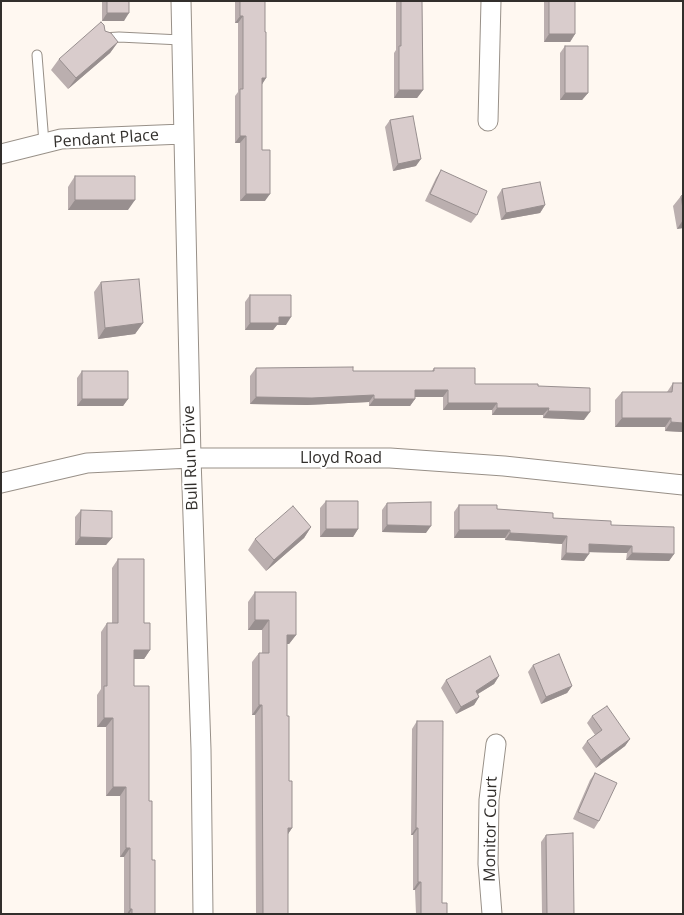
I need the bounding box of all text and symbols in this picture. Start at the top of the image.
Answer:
street label: Pendant Place [52,126,160,152]
street label: Bull Run Drive [180,405,202,511]
street label: Lloyd Road [300,448,382,468]
street label: Monitor Court [480,776,502,882]

